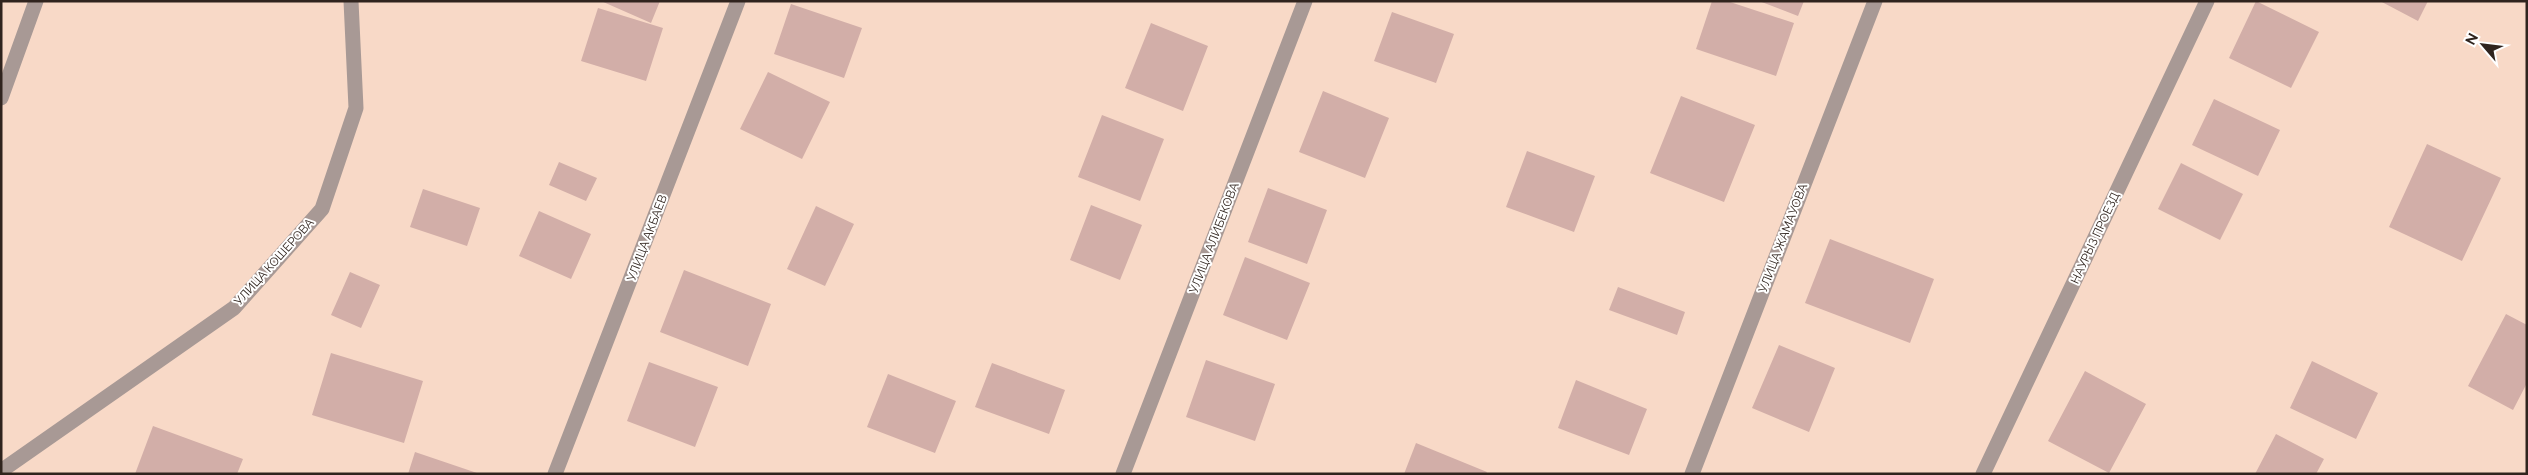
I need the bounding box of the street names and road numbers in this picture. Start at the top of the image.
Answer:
street label: УЛИЦА АЛИБЕКОВА [1186,181,1242,295]
street label: УЛИЦА ЖАМАУОВА [1756,181,1810,295]
street label: НАУРЫЗ ПРОЕЗД [2068,190,2122,286]
street label: УЛИЦА АКБАЕВ [624,193,670,283]
street label: УЛИЦА КОШЕРОВА [231,216,317,308]

